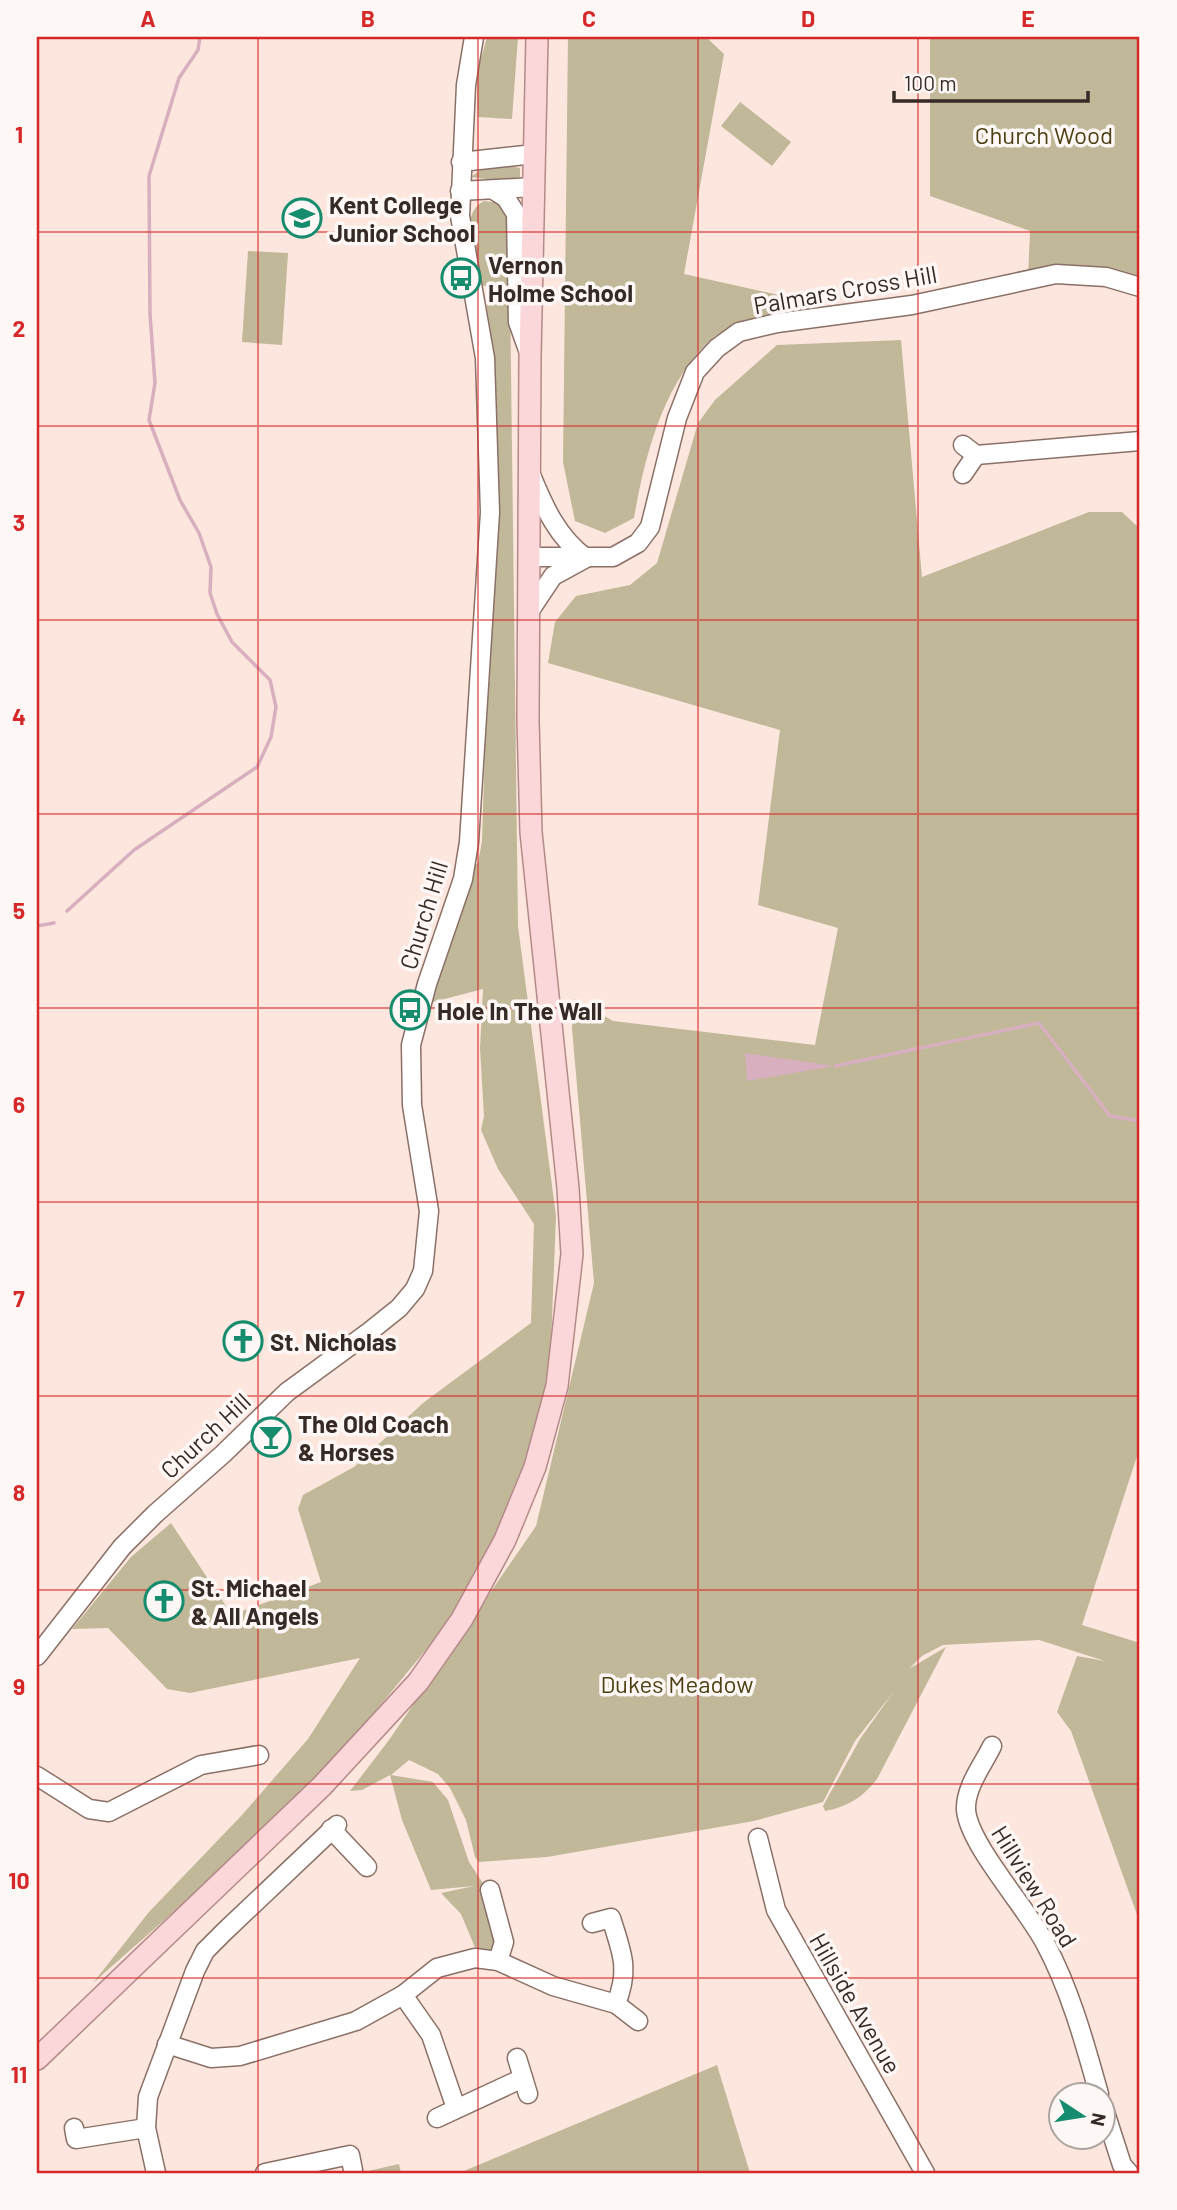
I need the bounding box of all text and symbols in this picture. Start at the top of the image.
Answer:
text: A [140,4,156,32]
text: B [361,4,375,32]
text: C [582,4,596,32]
text: D [801,4,815,32]
text: E [1021,4,1035,32]
scale bar [894,60,1088,104]
text: 100 m [904,70,957,95]
text: 1 [15,120,23,148]
park label: Church Wood [975,120,1113,149]
place label: Kent College Junior School [329,190,476,247]
school or university icon: Kent College Junior School [281,197,323,239]
place label: Vernon Holme School [488,250,633,307]
bus stop icon: Vernon Holme School [440,257,482,299]
street label: Palmars Cross Hill [751,259,939,319]
text: 2 [13,314,25,342]
text: 3 [13,508,25,536]
text: 4 [12,702,26,730]
street label: Church Hill [393,857,453,973]
text: 5 [13,896,25,924]
bus stop icon: Hole In The Wall [389,989,431,1031]
place label: Hole In The Wall [437,996,602,1025]
text: 6 [13,1090,25,1118]
text: 7 [13,1284,25,1312]
church icon: St. Nicholas [222,1320,264,1362]
place label: St. Nicholas [270,1327,397,1356]
street label: Church Hill [154,1386,256,1484]
place label: The Old Coach & Horses [298,1409,449,1466]
bar icon: The Old Coach & Horses [250,1416,292,1458]
text: 8 [13,1478,25,1506]
place label: St. Michael & All Angels [191,1573,319,1630]
church icon: St. Michael & All Angels [143,1580,185,1622]
park label: Dukes Meadow [601,1669,753,1698]
text: 9 [13,1672,25,1700]
street label: Hillview Road [986,1820,1084,1952]
text: 10 [8,1866,30,1894]
street label: Hillside Avenue [804,1928,908,2078]
text: 11 [11,2060,27,2088]
north arrow [1048,2080,1118,2150]
text: N [1087,2111,1112,2128]

